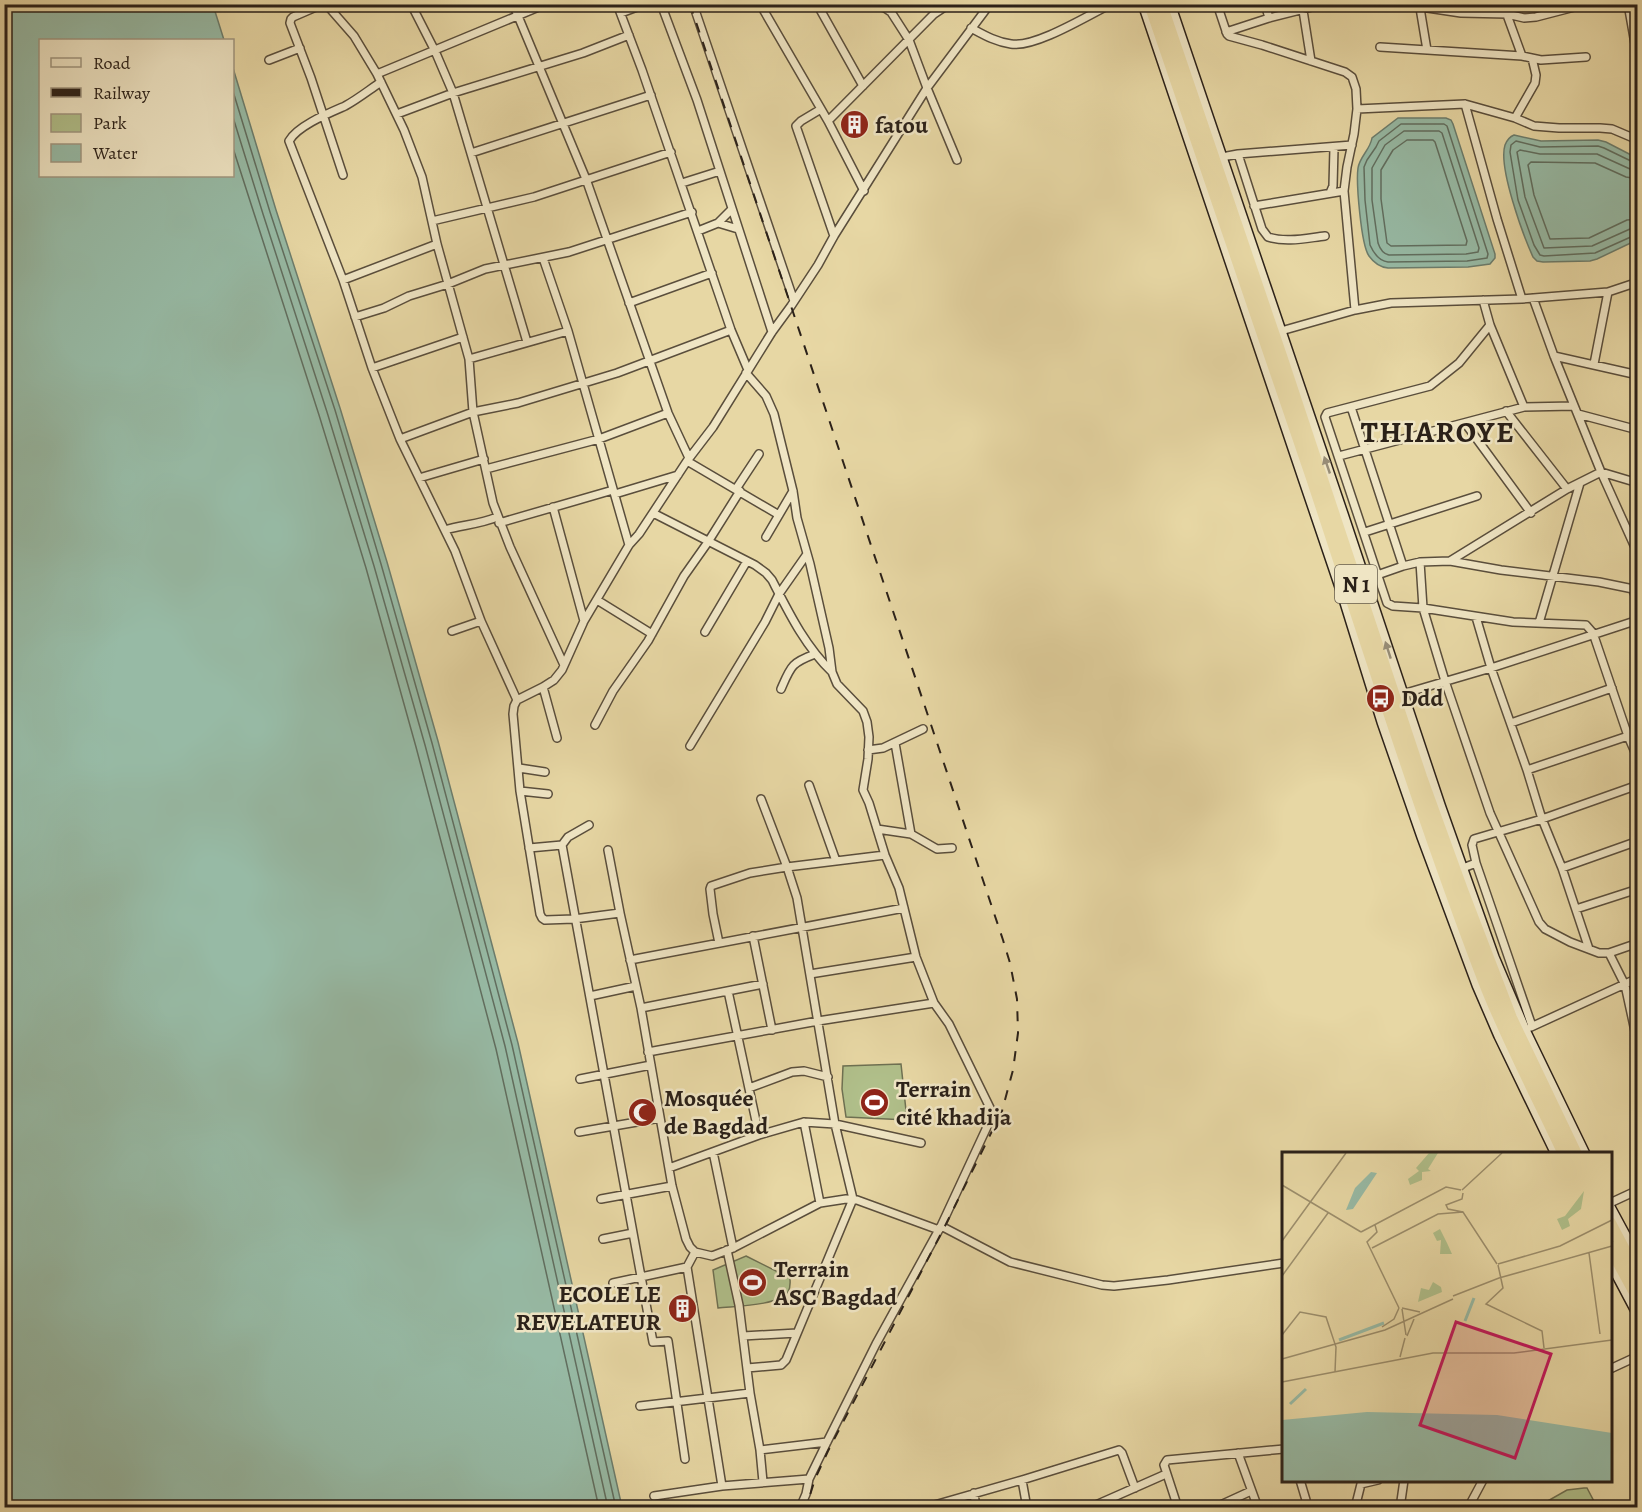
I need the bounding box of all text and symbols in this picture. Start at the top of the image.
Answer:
legend [39,39,234,177]
text: Road [93,51,131,75]
text: Railway [93,81,151,105]
building icon: fatou [838,109,870,141]
place label: fatou [875,109,929,141]
text: Park [93,111,127,135]
text: Water [92,141,138,165]
district label: THIAROYE [1361,412,1515,452]
one-way arrow [1321,456,1331,474]
road number: N 1 [1335,565,1377,603]
one-way arrow [1383,641,1392,659]
bus stop icon: Ddd [1364,682,1396,714]
place label: Ddd [1401,682,1443,714]
place label: Terrain cité khadija [896,1073,1012,1133]
place label: Mosquée de Bagdad [664,1082,768,1142]
sports icon: Terrain cité khadija [859,1087,891,1119]
mosque icon: Mosquée de Bagdad [627,1096,659,1128]
inset map [1282,1152,1612,1482]
place label: Terrain ASC Bagdad [773,1253,897,1313]
sports icon: Terrain ASC Bagdad [737,1267,769,1299]
place label: ECOLE LE REVELATEUR [516,1278,662,1338]
building icon: ECOLE LE REVELATEUR [666,1292,698,1324]

